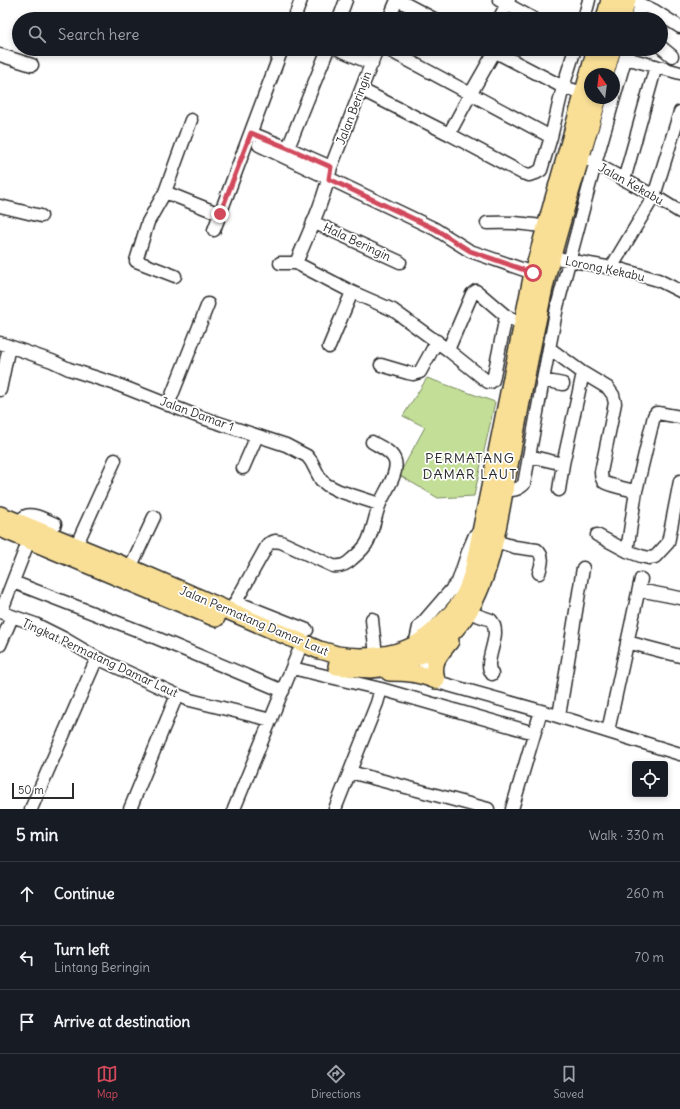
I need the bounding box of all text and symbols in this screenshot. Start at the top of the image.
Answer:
search box [12,12,668,56]
icon: search [26,23,48,45]
text: Search here [58,25,139,44]
north arrow [584,68,620,104]
street label: Jalan Beringin [333,69,374,147]
street label: Jalan Kekabu [596,159,667,208]
route end [211,205,229,223]
street label: Hala Beringin [321,219,394,264]
street label: Lorong Kekabu [564,253,646,284]
route start [524,264,542,282]
street label: Jalan Damar 1 [158,393,236,434]
district label: PERMATANG DAMAR LAUT [423,449,518,483]
street label: Jalan Permatang Damar Laut [178,582,331,659]
street label: Tingkat Permatang Damar Laut [20,615,180,700]
map controls [632,761,668,797]
button: locate [632,761,668,797]
scale bar [12,781,74,800]
text: 50 m [18,783,44,797]
text: 5 min [16,824,58,846]
text: Walk · 330 m [589,827,664,844]
icon: ahead [16,883,38,905]
text: Continue [54,884,115,903]
text: 260 m [626,885,664,902]
text: Turn left [54,940,109,959]
icon: left [16,947,38,969]
text: 70 m [635,949,664,966]
text: Lintang Beringin [54,959,150,976]
icon: arrive [16,1011,38,1033]
text: Arrive at destination [54,1012,190,1031]
tab: Map [96,1063,118,1101]
tab: Directions [311,1063,361,1101]
tab: Saved [553,1063,584,1101]

